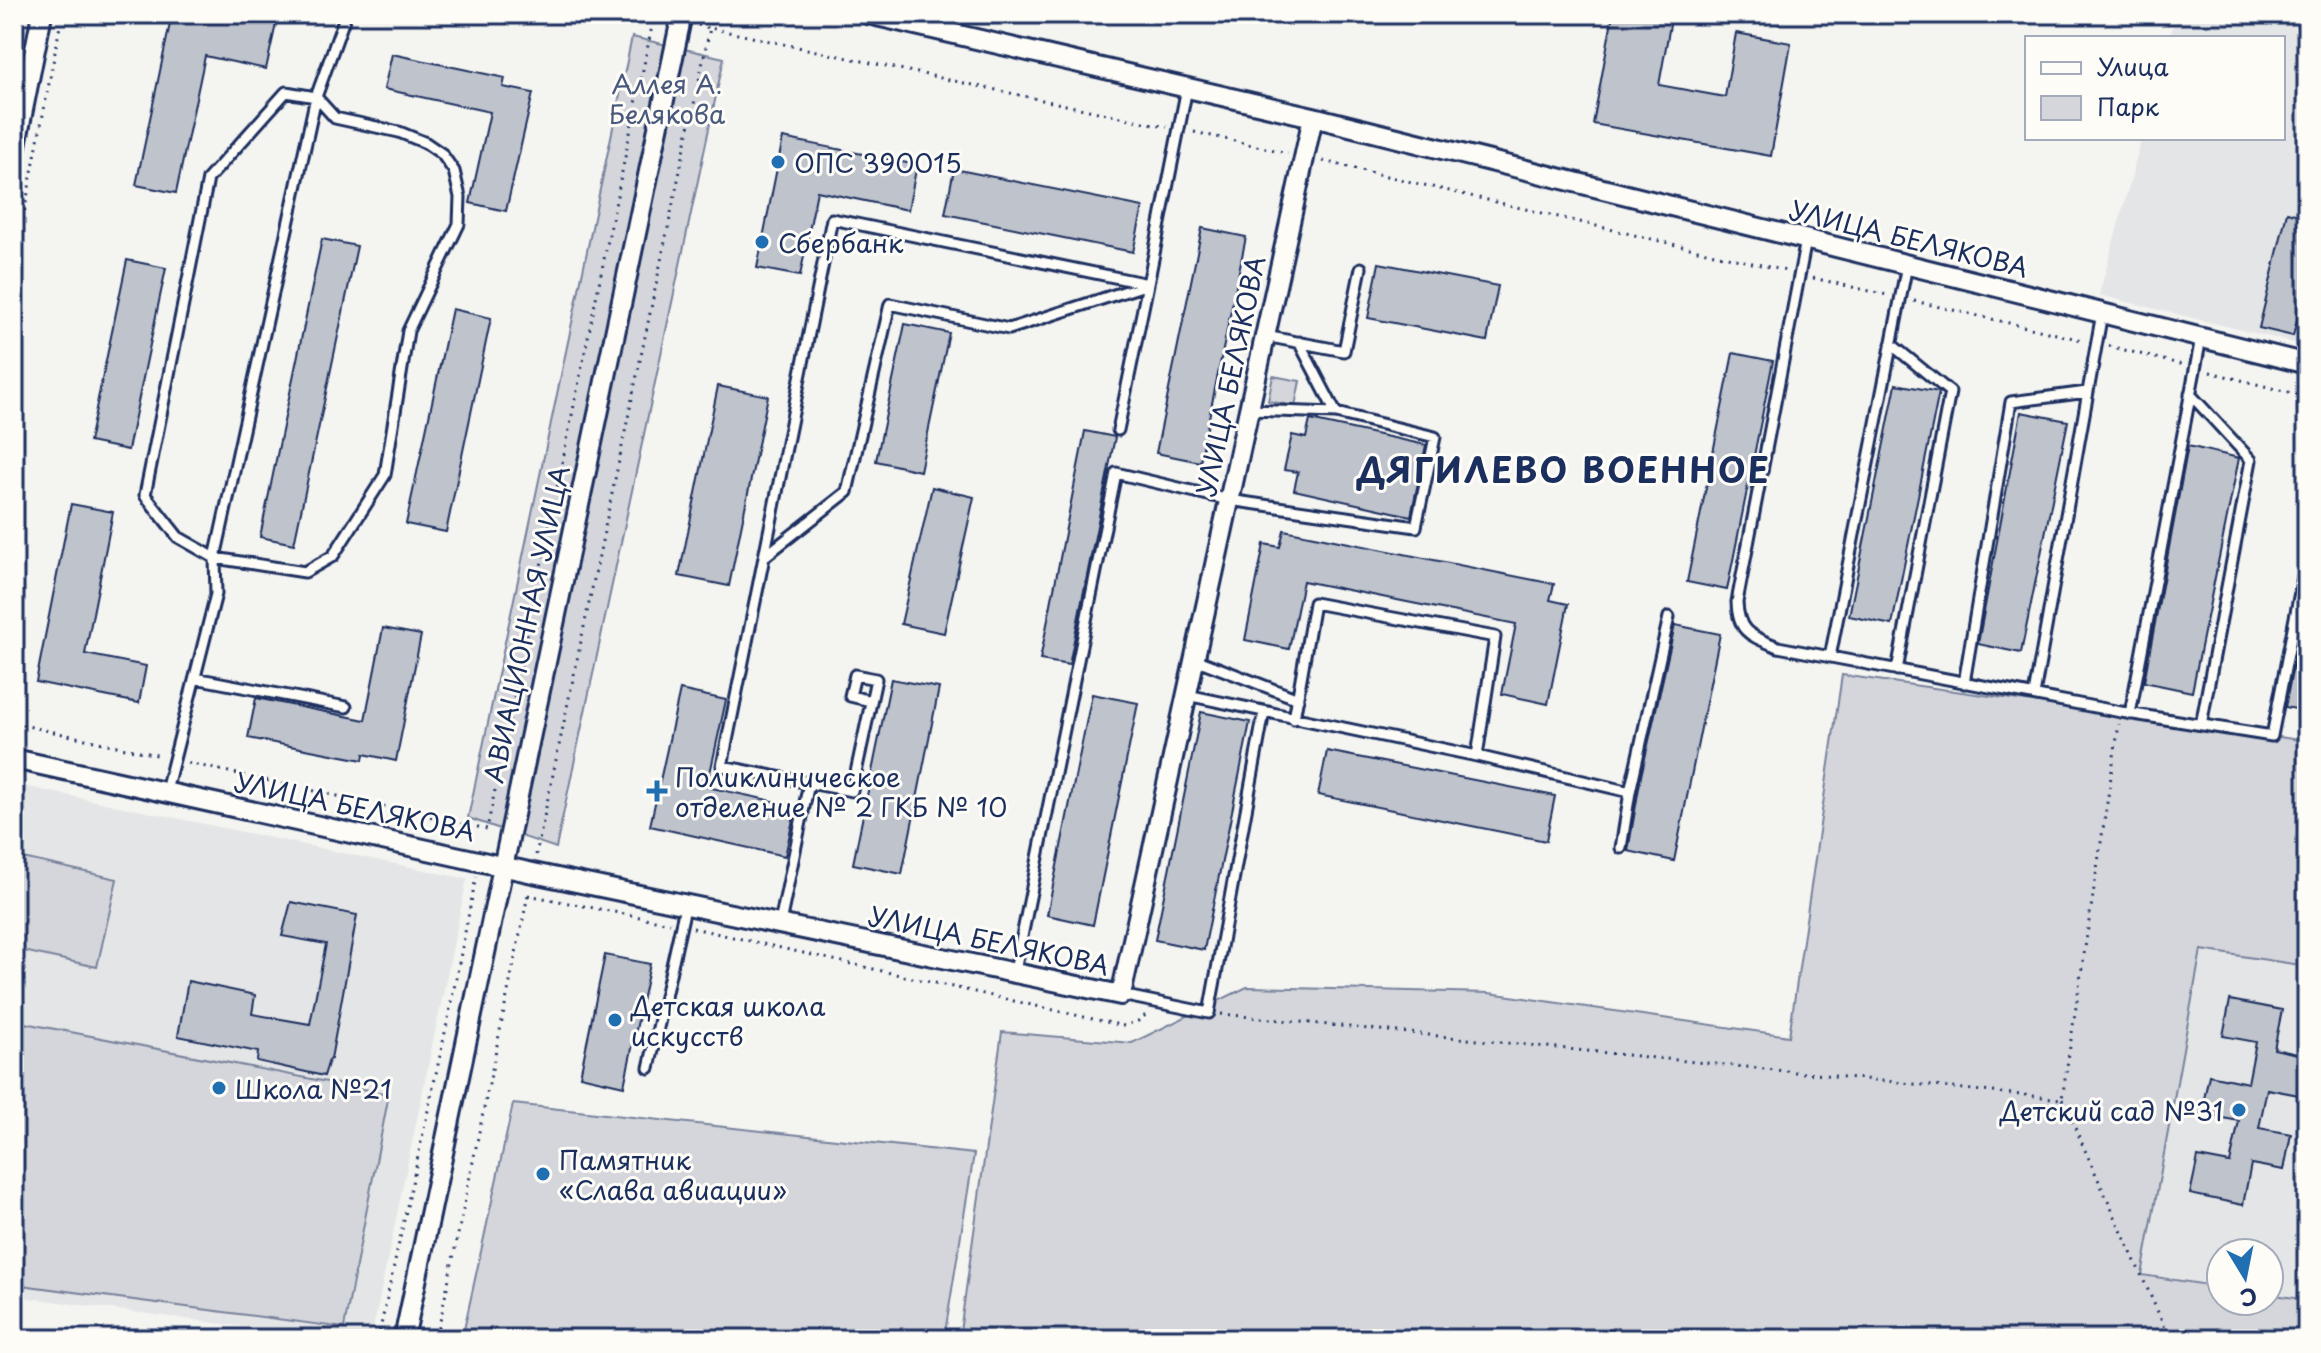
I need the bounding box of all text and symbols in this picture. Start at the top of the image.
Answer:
legend [2025,36,2285,140]
text: Улица [2097,48,2169,84]
park label: Аллея А. Белякова [609,64,726,133]
text: Парк [2097,88,2160,124]
place label: ОПС 390015 [794,143,962,182]
marker: ОПС 390015 [769,153,787,171]
street label: УЛИЦА БЕЛЯКОВА [1785,189,2033,287]
place label: Сбербанк [778,223,904,262]
marker: Сбербанк [753,233,771,251]
street label: УЛИЦА БЕЛЯКОВА [1185,252,1275,500]
district label: ДЯГИЛЕВО ВОЕННОЕ [1356,443,1771,495]
street label: АВИАЦИОННАЯ УЛИЦА [473,462,579,786]
place label: Поликлиническое отделение № 2 ГКБ № 10 [675,757,1007,826]
street label: УЛИЦА БЕЛЯКОВА [231,761,479,851]
marker: Поликлиническое отделение № 2 ГКБ № 10 [646,780,668,802]
street label: УЛИЦА БЕЛЯКОВА [865,895,1113,985]
place label: Детская школа искусств [630,986,826,1055]
marker: Детская школа искусств [606,1011,624,1029]
place label: Школа №21 [235,1069,392,1108]
marker: Школа №21 [210,1079,228,1097]
place label: Детский сад №31 [1999,1091,2223,1130]
marker: Детский сад №31 [2230,1101,2248,1119]
place label: Памятник «Слава авиации» [559,1140,787,1209]
marker: Памятник «Слава авиации» [534,1165,552,1183]
north arrow [2205,1237,2285,1317]
text: С [2238,1280,2260,1316]

